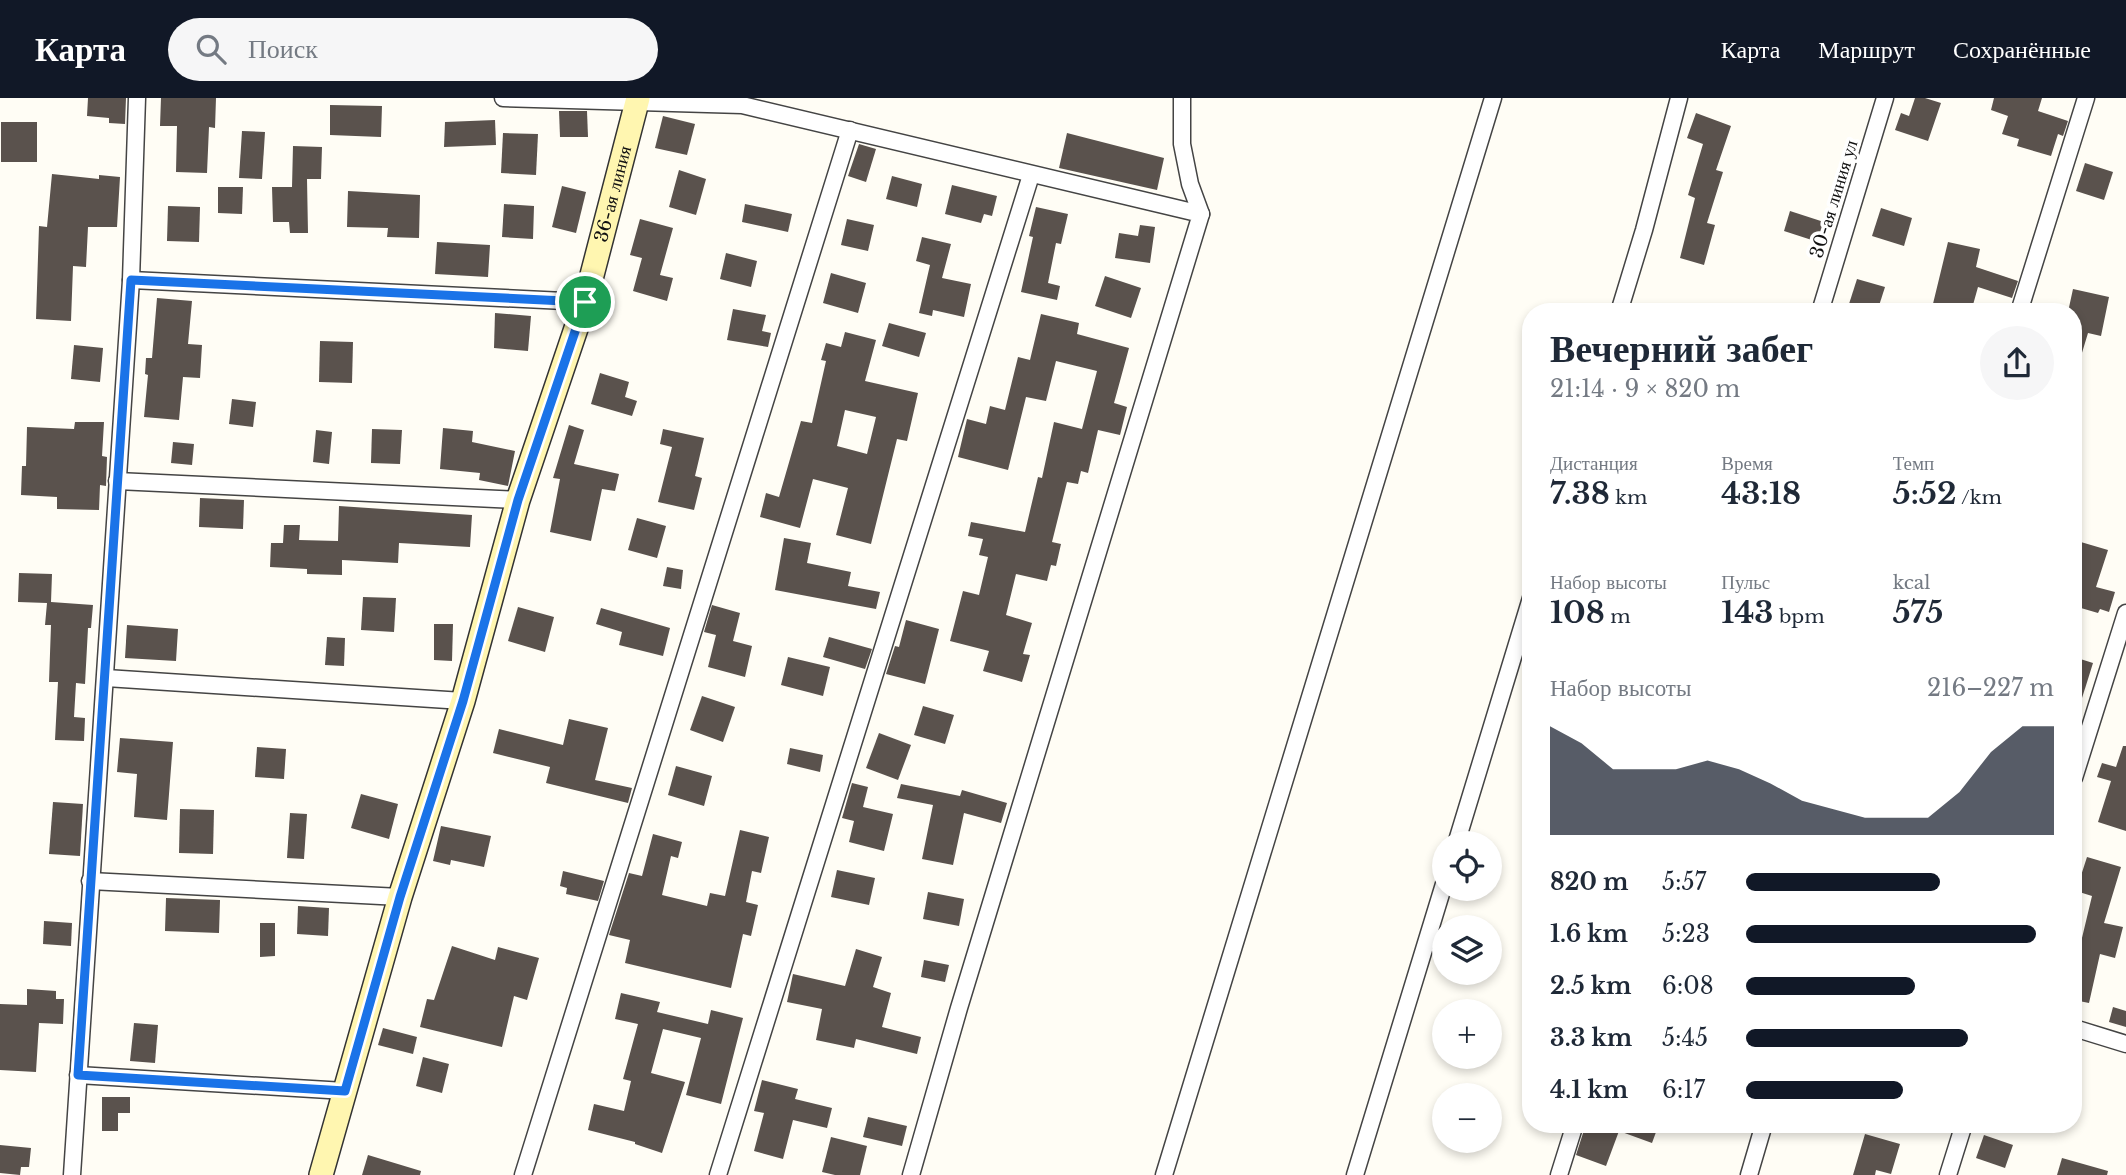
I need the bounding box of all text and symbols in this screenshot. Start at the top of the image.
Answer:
search box [168,18,658,81]
text: Карта [35,29,126,70]
icon: search [192,30,230,68]
text: Поиск [248,33,318,65]
text: Карта [1721,35,1780,64]
text: Маршрут [1818,35,1915,64]
text: Сохранённые [1953,35,2091,64]
street label: 30-ая линия ул [1806,137,1862,261]
street label: 36-ая линия [590,143,636,244]
pin [555,272,615,332]
icon: arrive [566,283,604,321]
text: Вечерний забег [1550,325,1813,372]
button: share [1980,326,2054,400]
text: 21:14 · 9 × 820 m [1550,375,1740,403]
text: Дистанция [1550,452,1638,475]
text: Время [1721,452,1773,475]
text: Темп [1893,452,1934,475]
text: 7.38 [1550,475,1610,512]
text: 43:18 [1721,475,1801,512]
text: 5:52 [1893,475,1956,512]
text: km [1610,486,1647,509]
text: /km [1956,486,2002,509]
text: Набор высоты [1550,571,1667,594]
text: Пульс [1721,571,1770,594]
text: kcal [1893,571,1931,594]
text: 108 [1550,594,1605,631]
text: 143 [1721,594,1773,631]
text: 575 [1893,594,1943,631]
text: m [1605,605,1631,628]
text: bpm [1773,605,1825,628]
text: Набор высоты [1550,674,1691,702]
text: 216–227 m [1927,674,2054,702]
map controls [1432,831,1502,1153]
button: locate [1432,831,1502,901]
text: 820 m [1550,868,1629,896]
text: 5:57 [1662,868,1706,896]
button: layers [1432,915,1502,985]
text: 1.6 km [1550,920,1628,948]
text: 5:23 [1662,920,1710,948]
text: 2.5 km [1550,972,1631,1000]
text: 6:08 [1662,972,1714,1000]
button: + [1432,999,1502,1069]
text: 3.3 km [1550,1024,1632,1052]
text: 5:45 [1662,1024,1708,1052]
text: 4.1 km [1550,1076,1628,1104]
text: 6:17 [1662,1076,1705,1104]
button: − [1432,1083,1502,1153]

